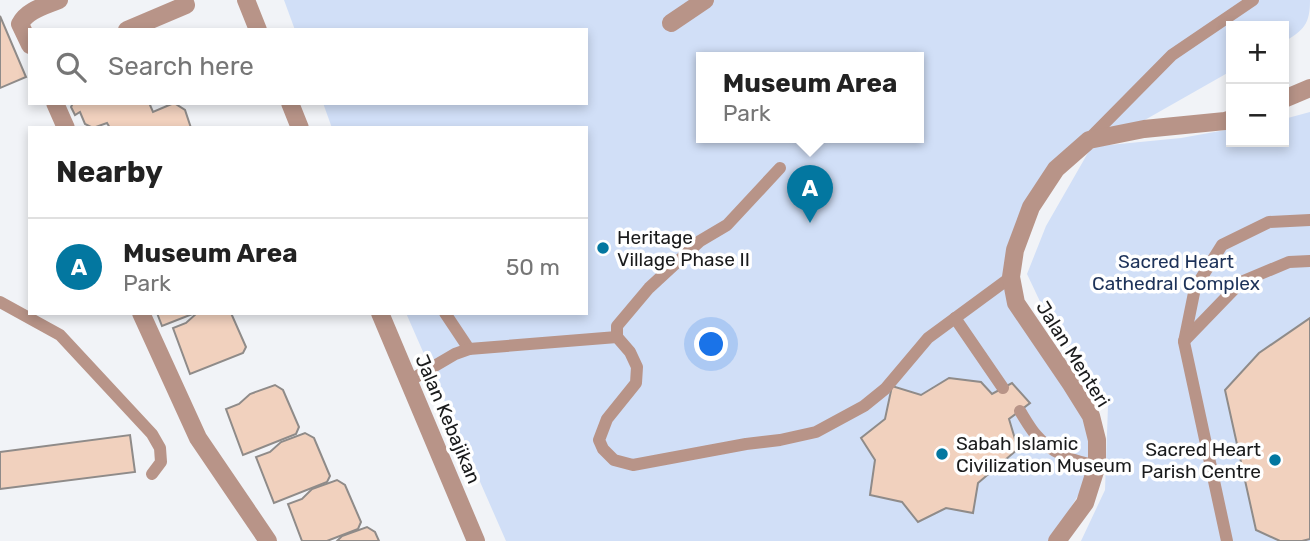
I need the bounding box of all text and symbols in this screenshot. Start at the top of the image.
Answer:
map controls [1226,21,1289,147]
button: + [1226,21,1289,84]
search box [28,28,588,105]
icon: search [52,48,90,86]
text: Search here [108,51,254,82]
popup [696,52,924,143]
text: Museum Area [723,68,897,99]
button: − [1226,84,1289,147]
text: Park [723,99,771,127]
text: Nearby [56,154,163,190]
pin: A [787,165,833,223]
place label: Heritage Village Phase II [617,226,750,271]
text: Museum Area [123,238,297,269]
marker: Heritage Village Phase II [595,240,611,256]
park label: Sacred Heart Cathedral Complex [1092,250,1260,295]
text: A [71,253,87,281]
text: 50 m [506,253,560,281]
text: Park [123,269,171,297]
street label: Jalan Menteri [1031,297,1115,411]
your location [694,327,728,361]
street label: Jalan Kebajikan [410,351,486,487]
place label: Sabah Islamic Civilization Museum [956,432,1132,477]
place label: Sacred Heart Parish Centre [1141,438,1262,483]
marker: Sabah Islamic Civilization Museum [934,446,950,462]
marker: Sacred Heart Parish Centre [1267,452,1283,468]

